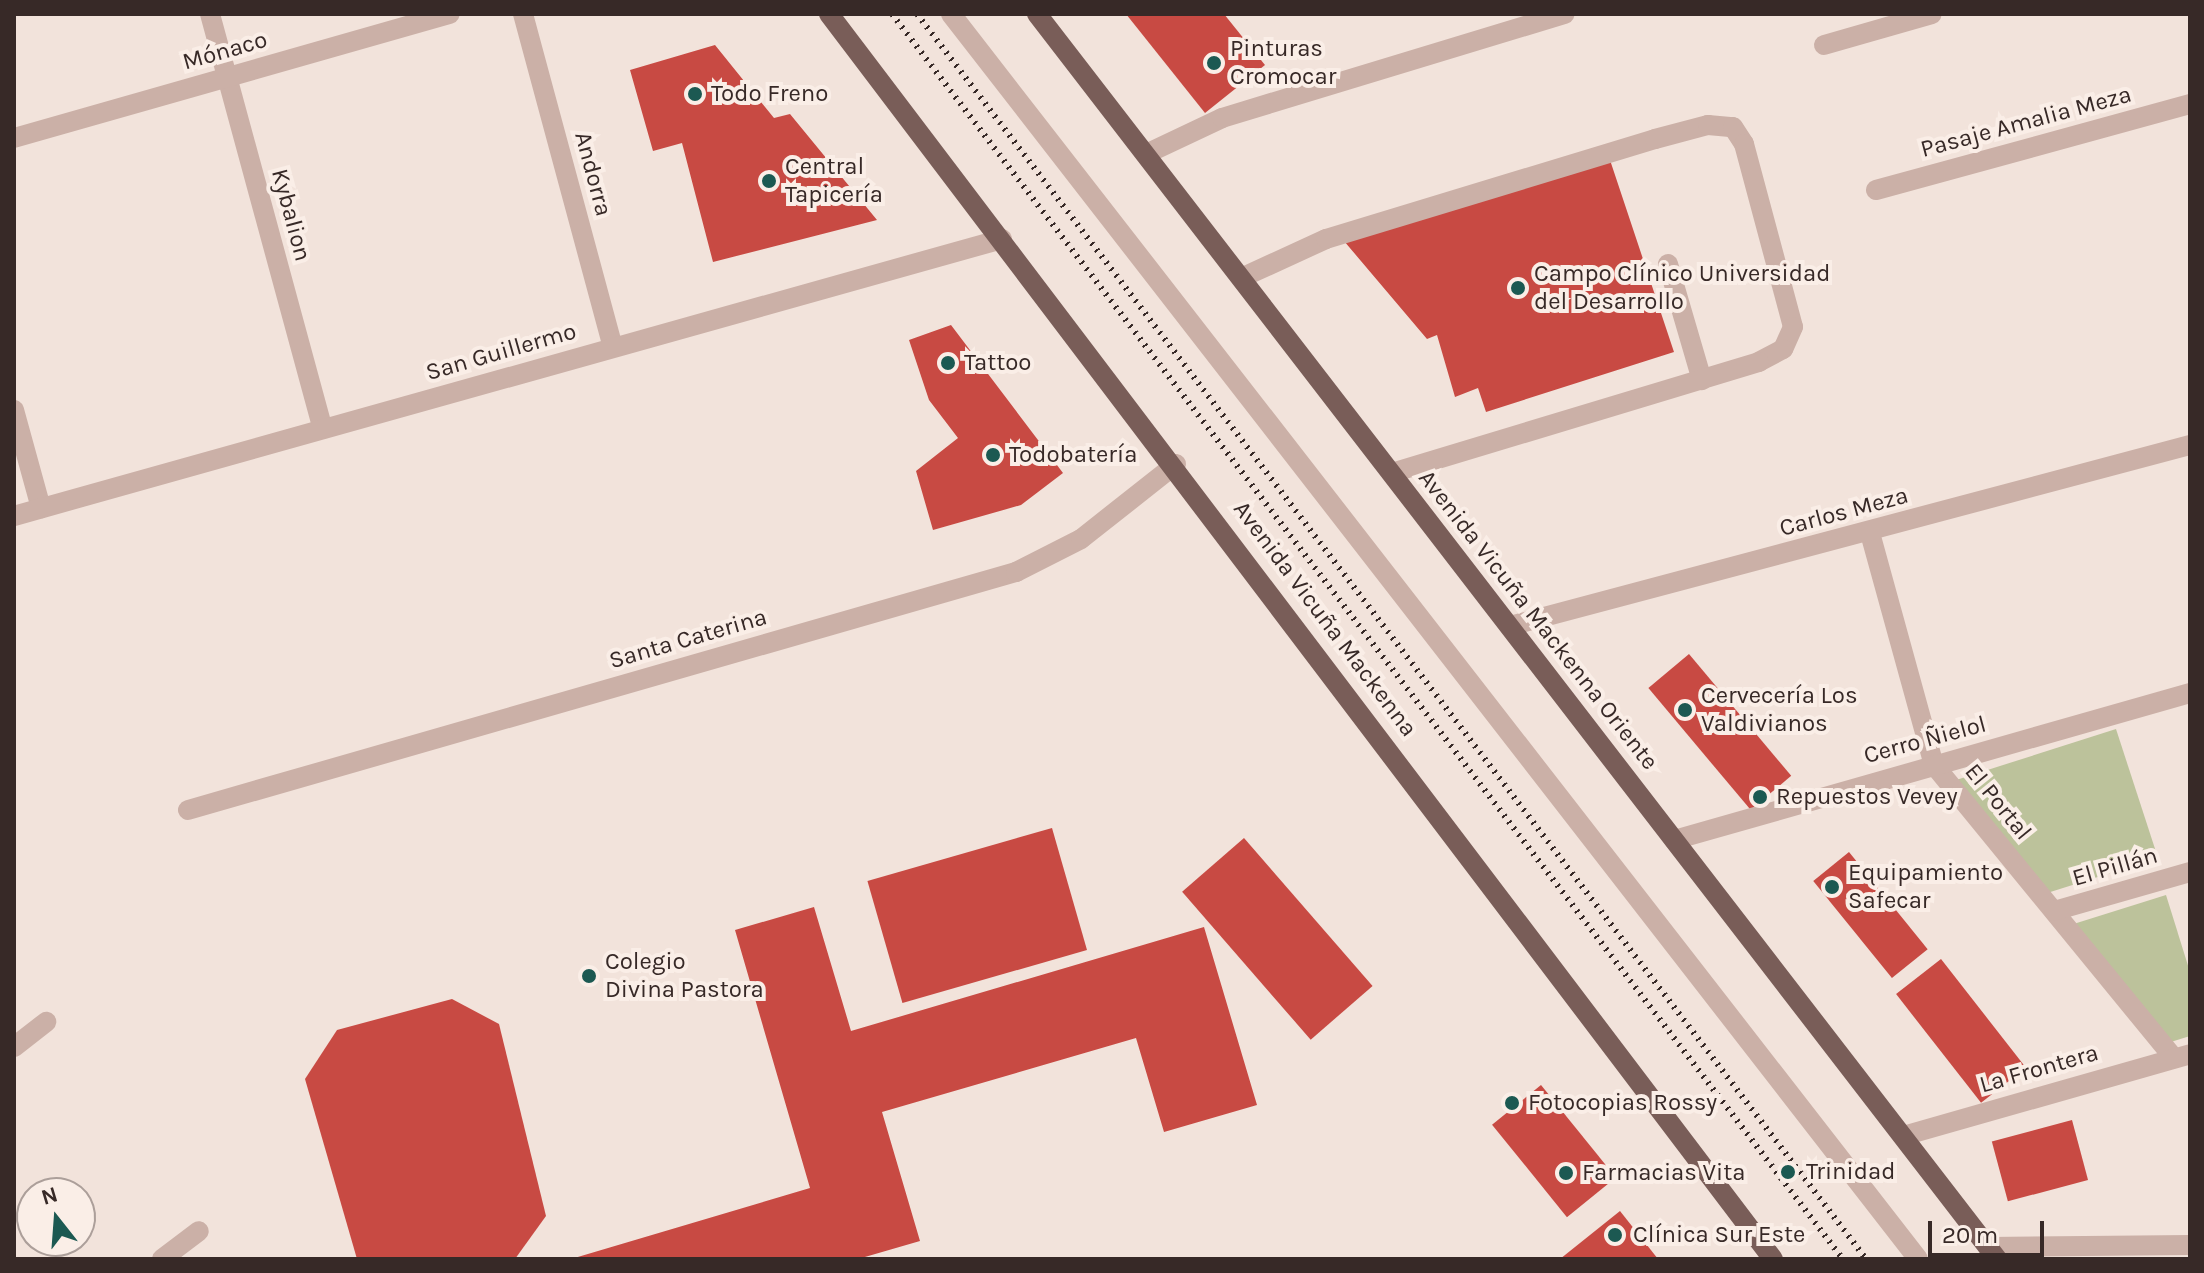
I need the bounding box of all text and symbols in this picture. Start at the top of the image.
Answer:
street label: Mónaco [179,25,271,77]
place label: Pinturas Cromocar [1230,35,1336,91]
marker: Pinturas Cromocar [1205,54,1223,72]
place label: Todo Freno [711,80,828,108]
street label: Pasaje Amalia Meza [1917,80,2135,164]
marker: Todo Freno [686,85,704,103]
street label: Andorra [568,129,618,219]
place label: Central Tapicería [785,153,883,209]
street label: Kybalion [265,166,317,264]
marker: Central Tapicería [760,172,778,190]
place label: Campo Clínico Universidad del Desarrollo [1534,260,1830,316]
marker: Campo Clínico Universidad del Desarrollo [1509,279,1527,297]
street label: San Guillermo [423,317,579,387]
place label: Tattoo [964,349,1031,377]
marker: Tattoo [939,354,957,372]
place label: Todobatería [1009,441,1137,469]
marker: Todobatería [984,446,1002,464]
street label: Avenida Vicuña Mackenna Oriente [1412,464,1664,776]
street label: Carlos Meza [1777,481,1911,543]
street label: Avenida Vicuña Mackenna [1227,496,1423,742]
street label: Santa Caterina [606,603,770,675]
place label: Cervecería Los Valdivianos [1701,682,1857,738]
marker: Cervecería Los Valdivianos [1676,701,1694,719]
street label: Cerro Ñielol [1861,710,1989,770]
street label: El Portal [1959,758,2037,846]
place label: Repuestos Vevey [1776,783,1958,811]
marker: Repuestos Vevey [1751,788,1769,806]
street label: El Pillán [2069,841,2161,893]
place label: Equipamiento Safecar [1848,859,2003,915]
marker: Equipamiento Safecar [1823,878,1841,896]
place label: Colegio Divina Pastora [605,948,764,1004]
marker: Colegio Divina Pastora [580,967,598,985]
street label: La Frontera [1976,1038,2102,1100]
place label: Fotocopias Rossy [1528,1089,1717,1117]
marker: Fotocopias Rossy [1503,1094,1521,1112]
place label: Trinidad [1806,1158,1895,1186]
place label: Farmacias Vita [1582,1159,1745,1187]
marker: Trinidad [1777,1161,1799,1183]
marker: Farmacias Vita [1557,1164,1575,1182]
north arrow [16,1177,96,1257]
text: N [38,1181,61,1211]
scale bar [1932,1205,2048,1255]
place label: Clínica Sur Este [1633,1221,1805,1249]
text: 20 m [1942,1221,1998,1249]
marker: Clínica Sur Este [1604,1224,1626,1246]

